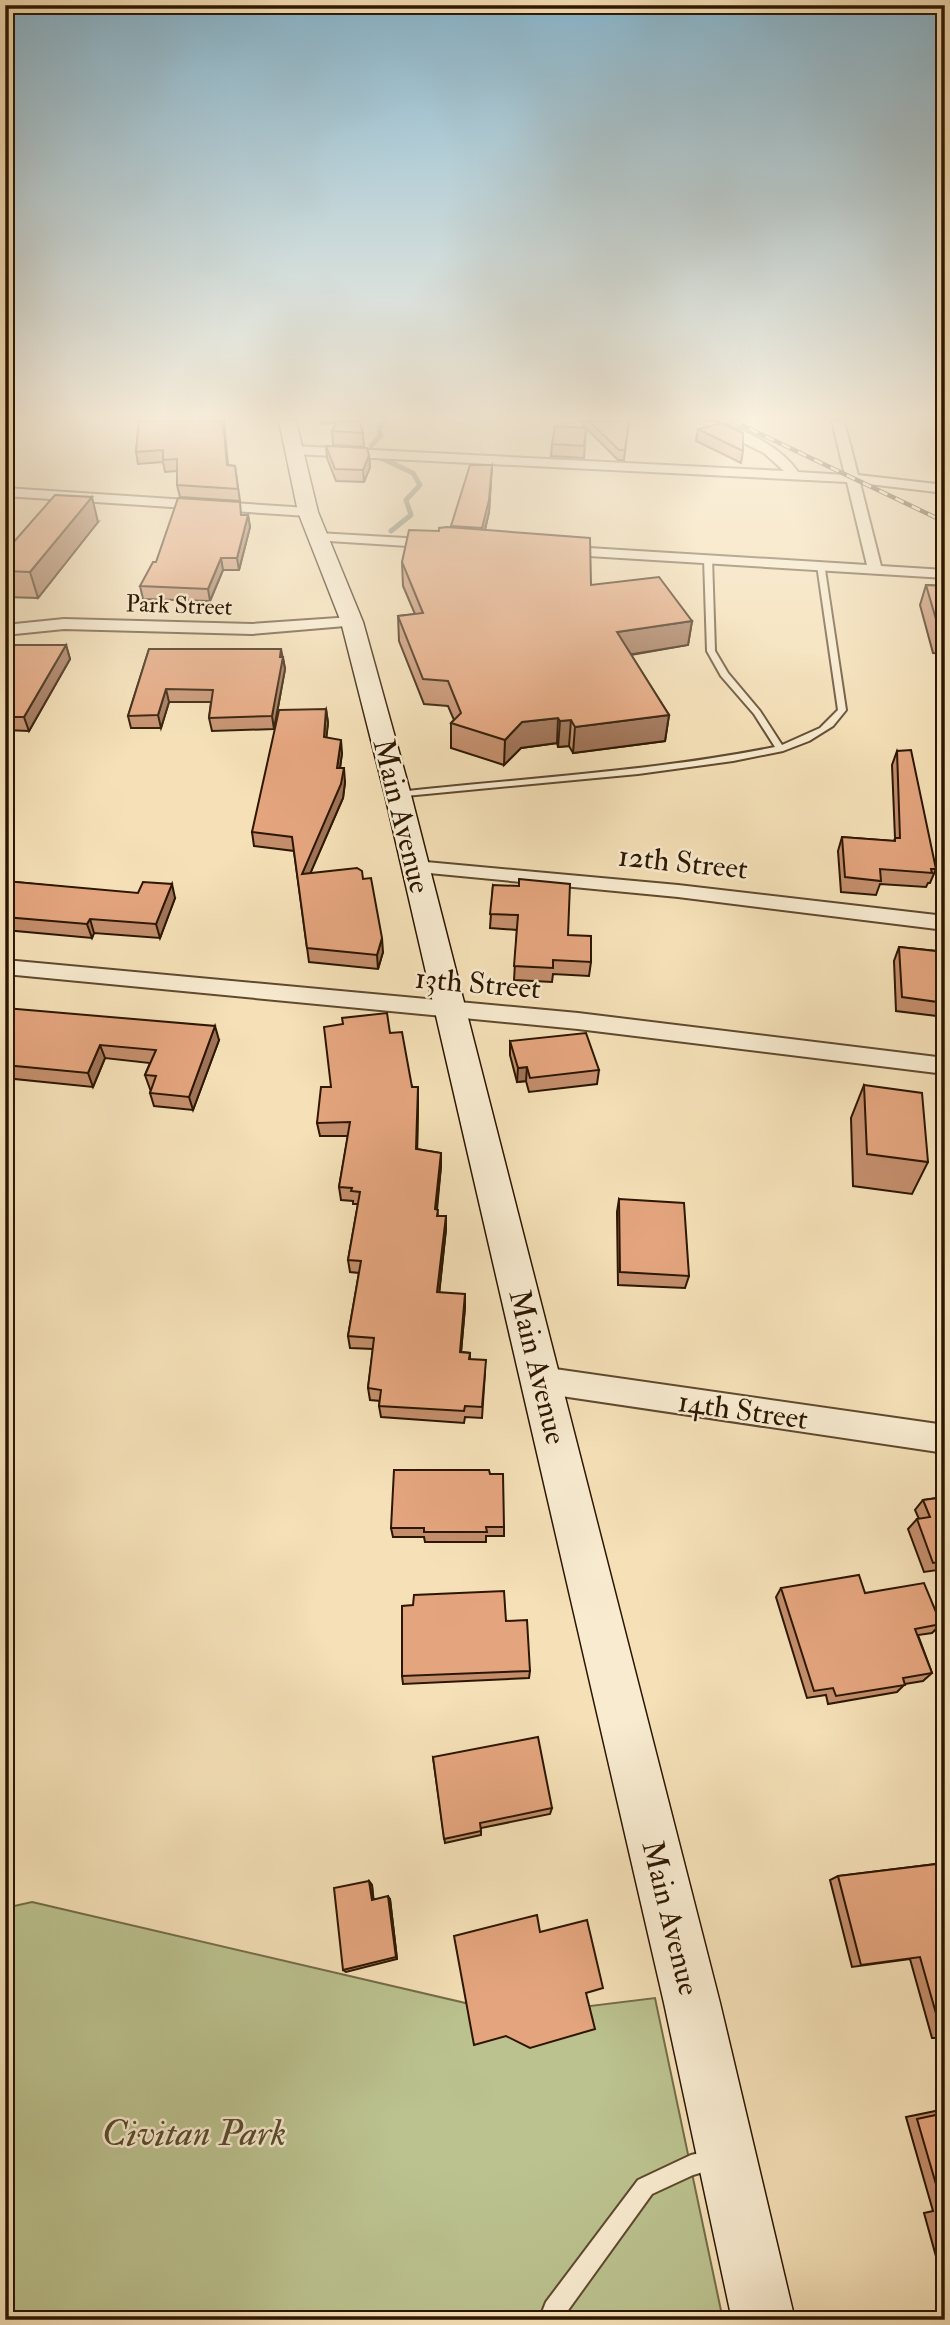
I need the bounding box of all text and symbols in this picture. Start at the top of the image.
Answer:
street label: Park Street [125,588,233,623]
street label: Main Avenue [364,735,439,897]
street label: 12th Street [616,837,750,888]
street label: 13th Street [413,960,543,1007]
street label: Main Avenue [500,1286,575,1448]
street label: 14th Street [676,1383,811,1438]
street label: Main Avenue [633,1837,708,1999]
park label: Civitan Park [102,2110,286,2157]

